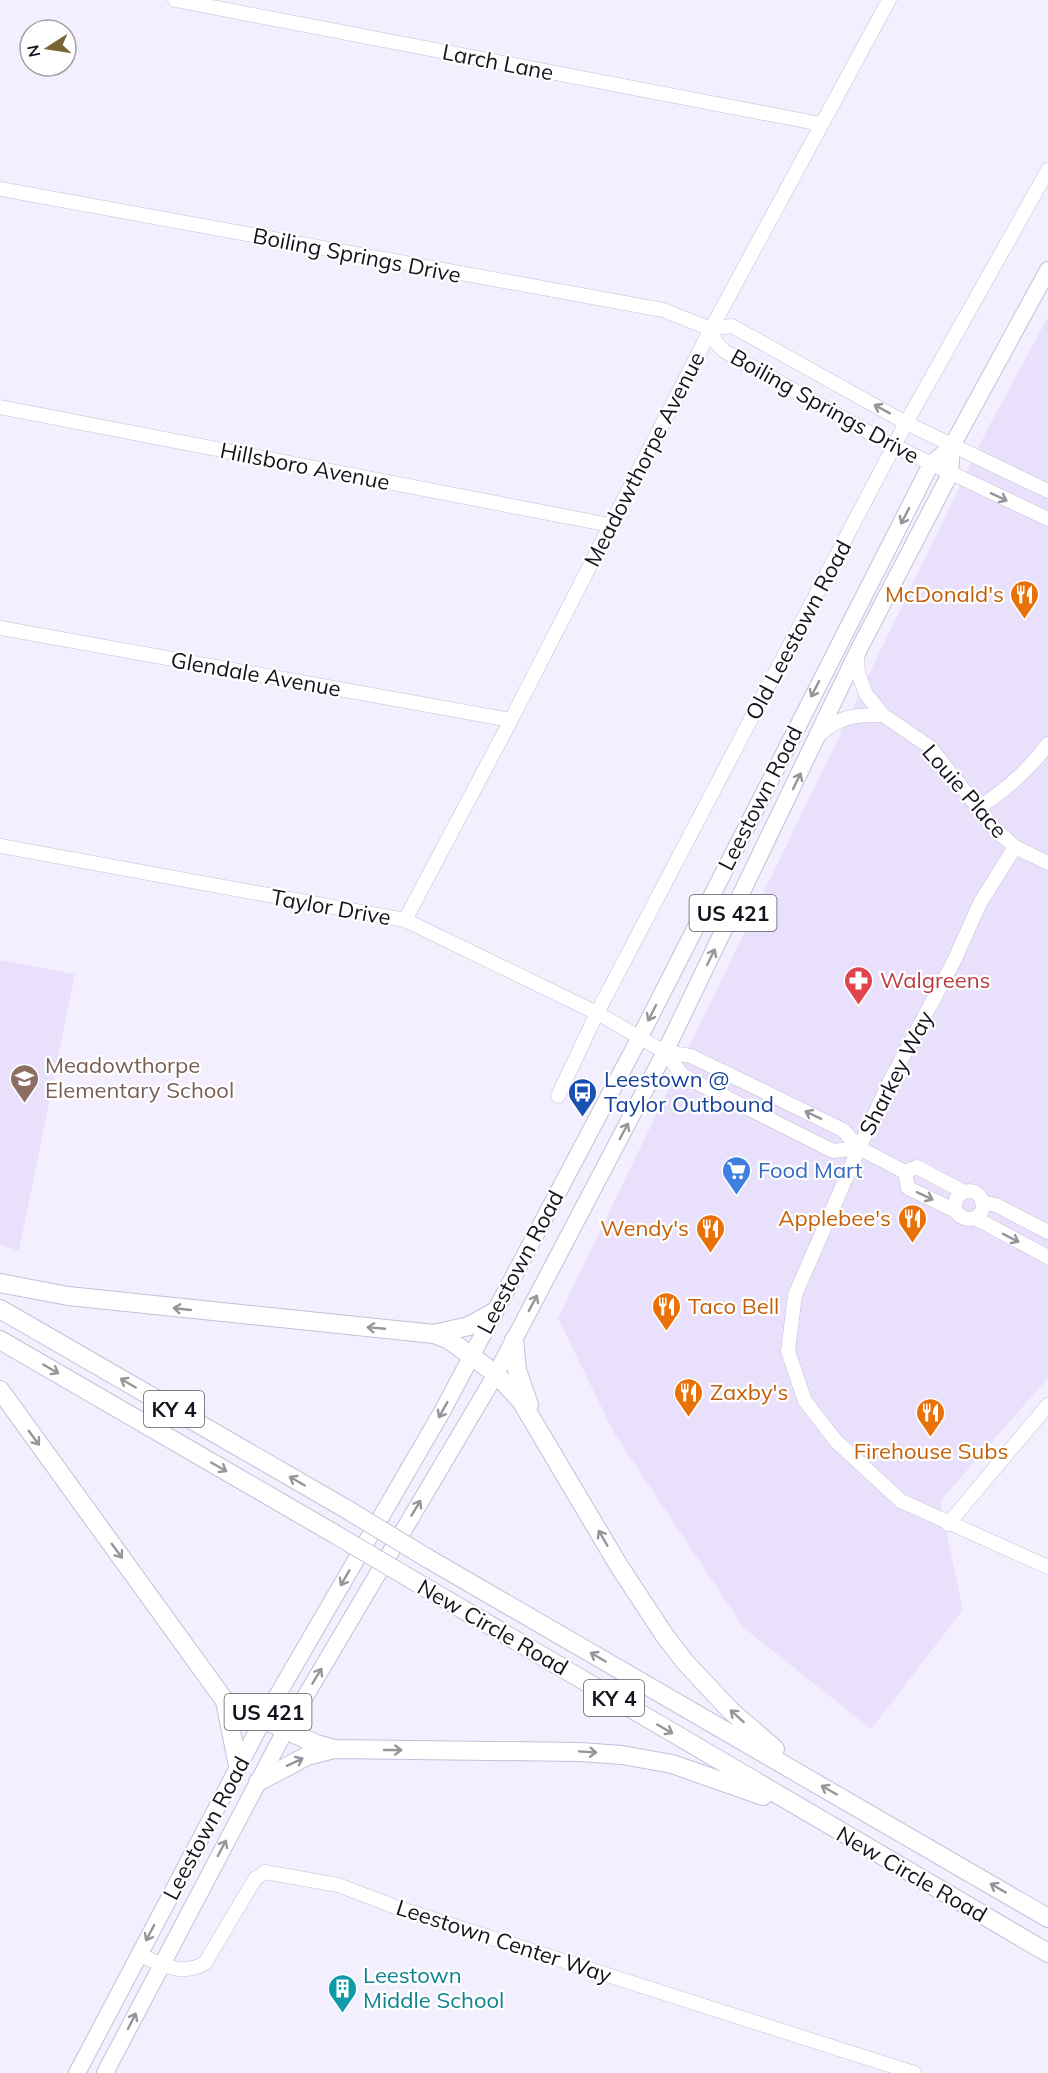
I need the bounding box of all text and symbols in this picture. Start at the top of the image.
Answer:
north arrow [18,18,78,78]
street label: Larch Lane [440,38,556,86]
text: N [22,43,44,59]
street label: Boiling Springs Drive [251,221,463,289]
street label: Boiling Springs Drive [726,343,924,469]
street label: Meadowthorpe Avenue [578,347,710,571]
one-way arrow [873,403,891,414]
street label: Hillsboro Avenue [218,436,392,496]
one-way arrow [989,491,1007,503]
one-way arrow [899,507,911,524]
street label: Old Leestown Road [739,535,857,725]
restaurant icon: McDonald's [1009,578,1041,620]
place label: McDonald's [885,580,1004,608]
street label: Glendale Avenue [169,645,343,703]
one-way arrow [809,680,821,697]
street label: Leestown Road [712,721,808,875]
street label: Louie Place [917,738,1013,844]
one-way arrow [791,773,803,791]
street label: Taylor Drive [269,883,393,931]
road number: US 421 [690,895,777,931]
one-way arrow [706,948,718,966]
pharmacy icon: Walgreens [843,964,875,1006]
place label: Walgreens [880,966,991,994]
one-way arrow [645,1004,657,1022]
street label: Sharkey Way [853,1006,940,1140]
place label: Meadowthorpe Elementary School [45,1051,234,1104]
school or university icon: Meadowthorpe Elementary School [8,1062,40,1104]
place label: Leestown @ Taylor Outbound [604,1065,774,1118]
bus stop icon: Leestown @ Taylor Outbound [567,1076,599,1118]
one-way arrow [804,1108,822,1120]
one-way arrow [618,1122,630,1140]
supermarket icon: Food Mart [721,1154,753,1196]
place label: Food Mart [758,1156,863,1184]
street label: Leestown Road [470,1186,570,1338]
one-way arrow [915,1190,933,1202]
restaurant icon: Applebee's [896,1202,928,1244]
place label: Applebee's [778,1204,891,1232]
restaurant icon: Wendy's [694,1212,726,1254]
place label: Wendy's [600,1214,689,1242]
one-way arrow [1002,1233,1020,1245]
restaurant icon: Taco Bell [651,1290,683,1332]
place label: Taco Bell [688,1292,779,1320]
one-way arrow [528,1295,539,1313]
one-way arrow [172,1303,192,1314]
one-way arrow [366,1322,386,1333]
one-way arrow [41,1364,59,1375]
restaurant icon: Zaxby's [673,1376,705,1418]
one-way arrow [120,1377,137,1389]
place label: Zaxby's [710,1378,788,1406]
road number: KY 4 [144,1391,204,1427]
restaurant icon: Firehouse Subs [915,1396,947,1438]
one-way arrow [437,1400,448,1418]
one-way arrow [28,1429,40,1445]
place label: Firehouse Subs [854,1437,1008,1465]
one-way arrow [210,1461,227,1473]
one-way arrow [289,1474,306,1486]
one-way arrow [411,1500,423,1517]
one-way arrow [597,1530,609,1547]
one-way arrow [110,1543,123,1559]
one-way arrow [339,1569,350,1587]
street label: New Circle Road [413,1573,573,1681]
one-way arrow [590,1650,607,1662]
one-way arrow [312,1668,324,1685]
road number: KY 4 [584,1680,644,1716]
road number: US 421 [224,1694,312,1730]
one-way arrow [729,1709,744,1723]
one-way arrow [656,1723,673,1735]
one-way arrow [382,1744,402,1756]
one-way arrow [577,1747,597,1758]
street label: Leestown Road [156,1752,256,1904]
one-way arrow [285,1755,303,1767]
one-way arrow [821,1784,838,1796]
street label: New Circle Road [832,1820,992,1928]
one-way arrow [217,1840,229,1858]
one-way arrow [989,1882,1006,1894]
street label: Leestown Center Way [393,1893,616,1989]
one-way arrow [144,1924,156,1942]
place label: Leestown Middle School [363,1961,504,2014]
building icon: Leestown Middle School [326,1972,358,2014]
one-way arrow [126,2013,138,2030]

